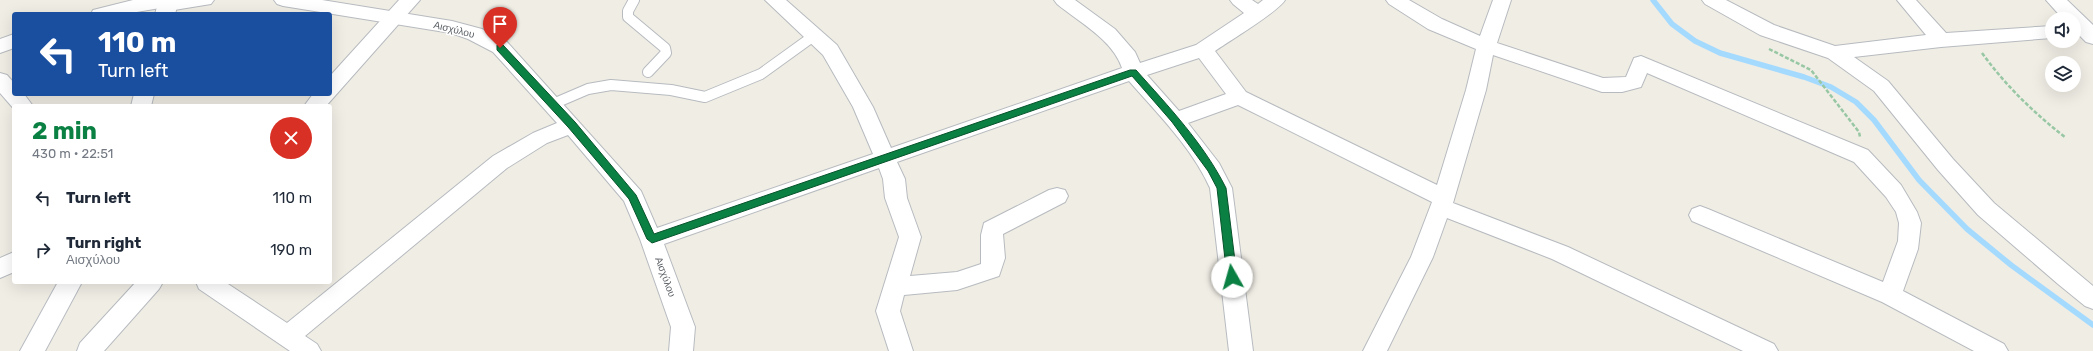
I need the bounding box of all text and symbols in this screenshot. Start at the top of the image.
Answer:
pin [483,7.0,517,48]
map controls [2045,12,2081,92]
button: sound [2045,12,2081,48]
icon: arrive [489,13,511,35]
street label: Αισχύλου [432,19,476,41]
text: 110 m [98,26,176,59]
icon: left [32,28,84,80]
button: layers [2045,56,2081,92]
text: Turn left [98,60,168,82]
text: 2 min [32,117,97,145]
button: close [270,117,312,159]
text: 430 m · 22:51 [32,146,113,161]
icon: left [32,187,54,209]
text: Turn left [66,189,131,207]
text: 110 m [273,189,312,207]
text: Turn right [66,234,141,252]
icon: right [32,239,54,261]
text: 190 m [270,241,312,259]
text: Αισχύλου [66,252,120,267]
street label: Αισχύλου [652,255,678,299]
position arrow [1211,256,1253,298]

